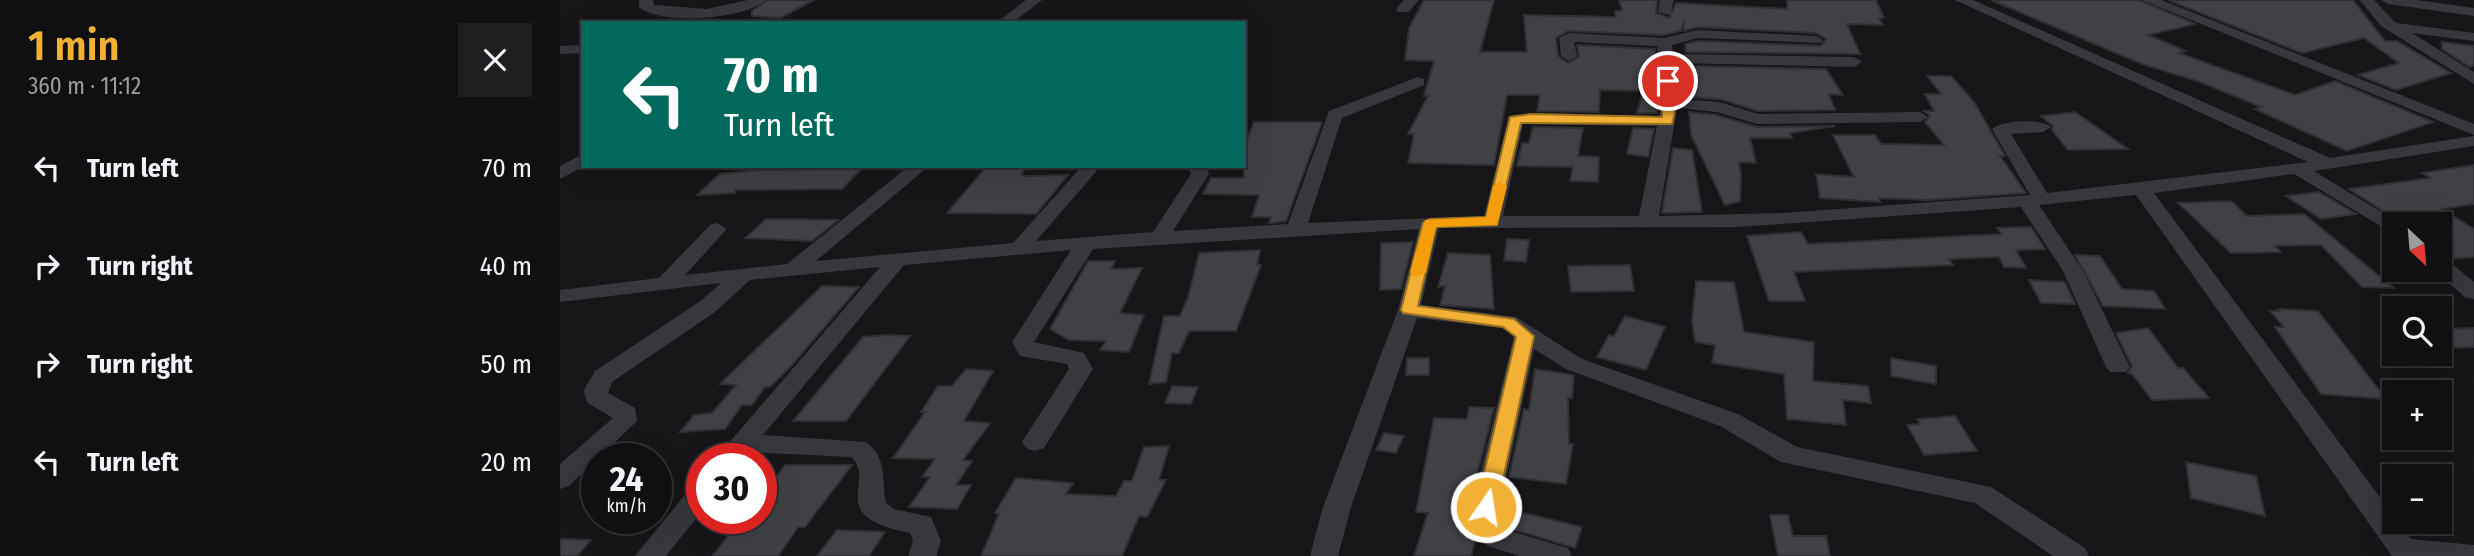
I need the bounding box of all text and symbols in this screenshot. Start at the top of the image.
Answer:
text: 1 min [28,21,119,71]
button: close [458,23,532,97]
text: 70 m [724,46,819,105]
icon: left [609,49,700,140]
pin [1638,51,1698,111]
icon: arrive [1649,62,1687,100]
text: 360 m · 11:12 [28,72,141,100]
text: Turn left [724,106,834,144]
icon: left [28,149,66,187]
text: Turn left [87,153,179,184]
text: 70 m [482,153,532,184]
north arrow [2382,212,2452,282]
map controls [2382,212,2452,534]
icon: right [28,247,66,285]
text: Turn right [87,251,193,282]
text: 40 m [480,251,532,282]
button: search [2382,296,2452,366]
icon: right [28,345,66,383]
text: Turn right [87,349,193,380]
text: 50 m [480,349,532,380]
button: + [2382,380,2452,450]
icon: left [28,443,66,481]
speed limit sign: 30 [686,443,777,534]
text: Turn left [87,447,179,478]
text: 20 m [481,447,532,478]
text: 24 [610,458,643,500]
button: − [2382,464,2452,534]
position arrow [1449,470,1523,544]
text: km/h [606,495,647,517]

